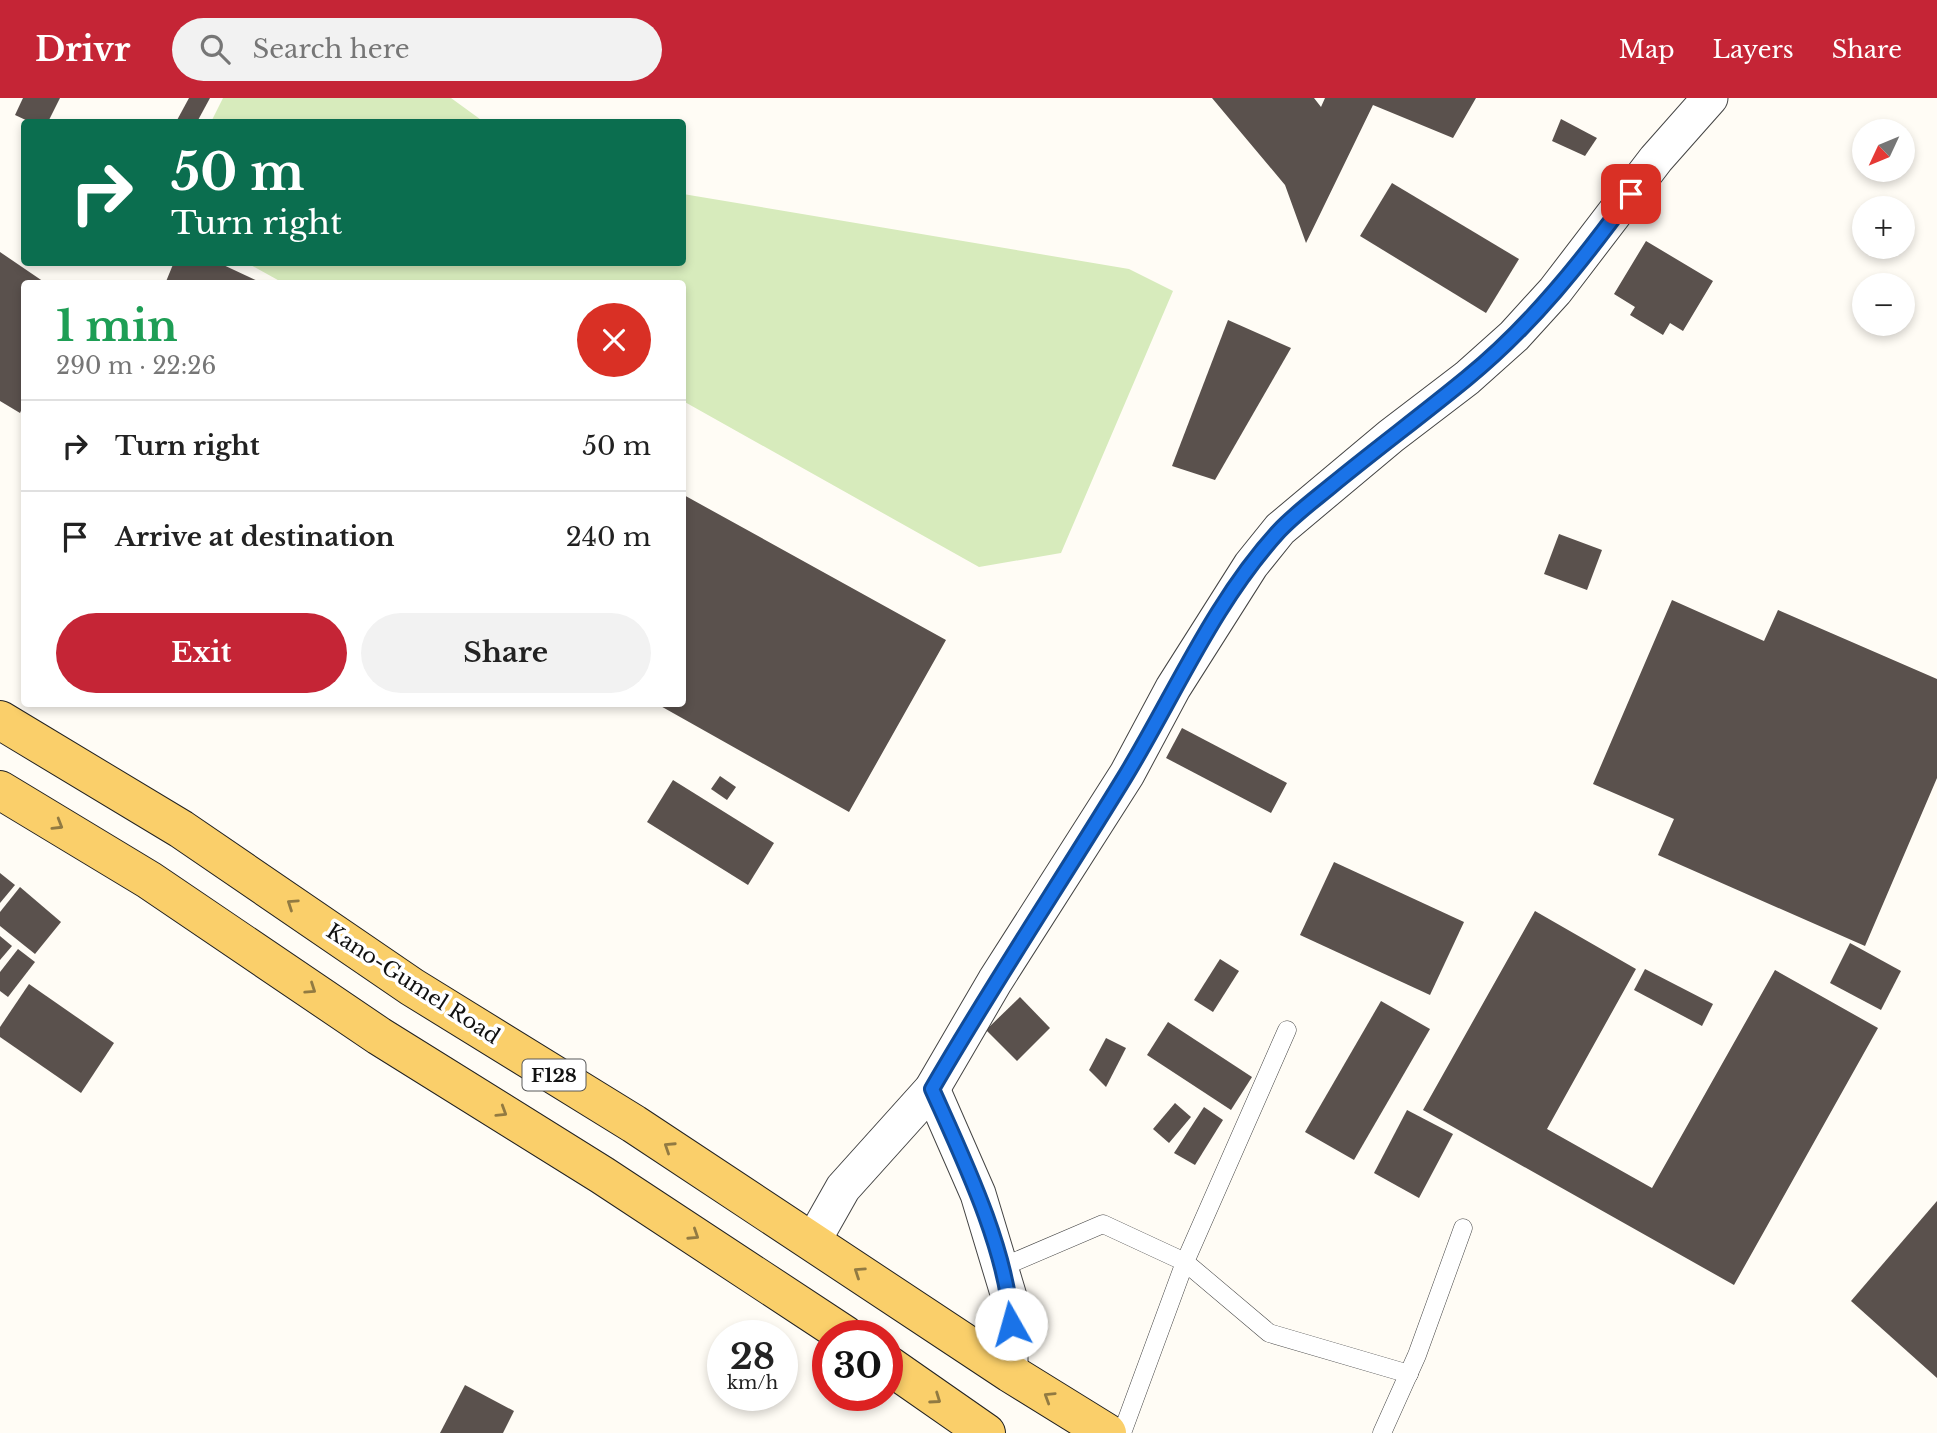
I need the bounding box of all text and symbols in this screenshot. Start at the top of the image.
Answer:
search box [172,18,662,81]
text: Drivr [35,29,130,70]
icon: search [196,30,234,68]
text: Search here [252,33,410,65]
text: Map [1619,35,1675,64]
text: Layers [1713,35,1794,64]
text: Share [1832,35,1902,64]
north arrow [1852,119,1914,182]
map controls [1852,119,1915,336]
text: 50 m [171,142,304,203]
icon: right [56,147,147,238]
pin [1601,164,1661,224]
icon: arrive [1612,175,1650,213]
button: + [1852,196,1915,259]
text: Turn right [171,203,342,243]
button: − [1852,273,1915,336]
text: 1 min [56,300,178,352]
button: close [577,303,651,377]
text: 290 m · 22:26 [56,352,216,380]
icon: right [56,427,94,465]
text: Turn right [115,430,260,462]
text: 50 m [582,430,651,462]
icon: arrive [56,518,94,556]
text: Arrive at destination [115,521,395,553]
text: 240 m [566,521,651,553]
button: Exit [56,613,347,693]
button: Share [361,613,651,693]
one-way arrow [51,817,64,830]
one-way arrow [287,900,300,913]
street label: Kano-Gumel Road [321,918,505,1050]
one-way arrow [303,981,316,993]
road number: F128 [522,1060,586,1091]
one-way arrow [494,1104,507,1117]
one-way arrow [663,1142,676,1155]
one-way arrow [686,1226,699,1239]
one-way arrow [853,1267,866,1280]
position arrow [974,1287,1048,1361]
speed limit sign: 30 [812,1320,903,1411]
text: 28 [730,1335,775,1378]
text: km/h [727,1372,778,1394]
one-way arrow [928,1391,941,1403]
one-way arrow [1043,1393,1056,1406]

